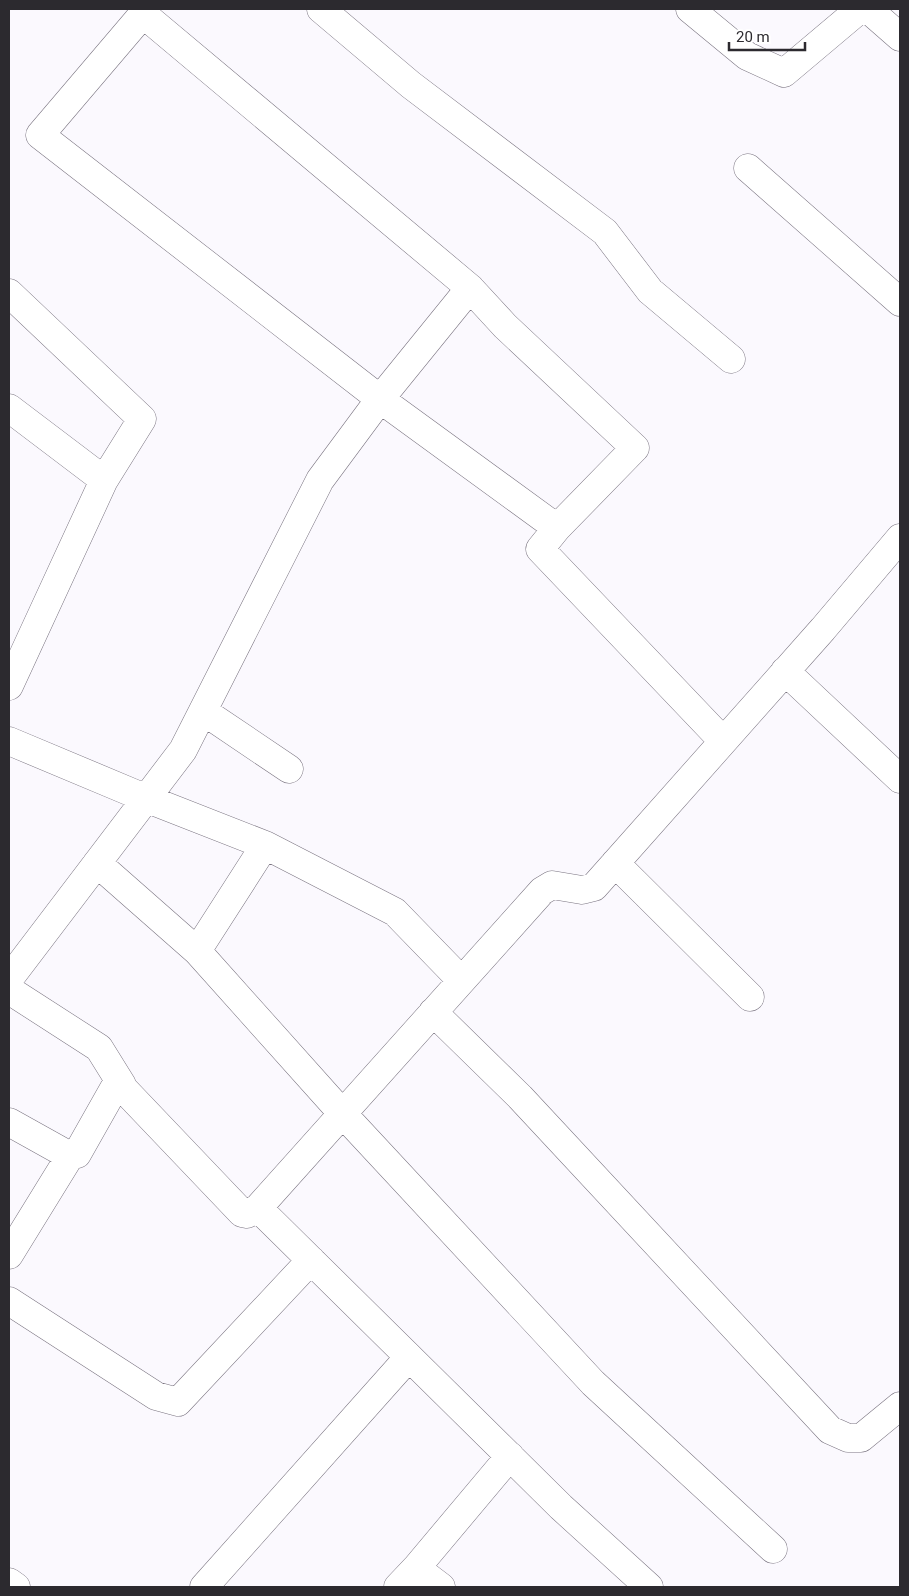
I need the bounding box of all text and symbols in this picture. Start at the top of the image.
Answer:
scale bar [729,20,805,52]
text: 20 m [736,28,770,46]

